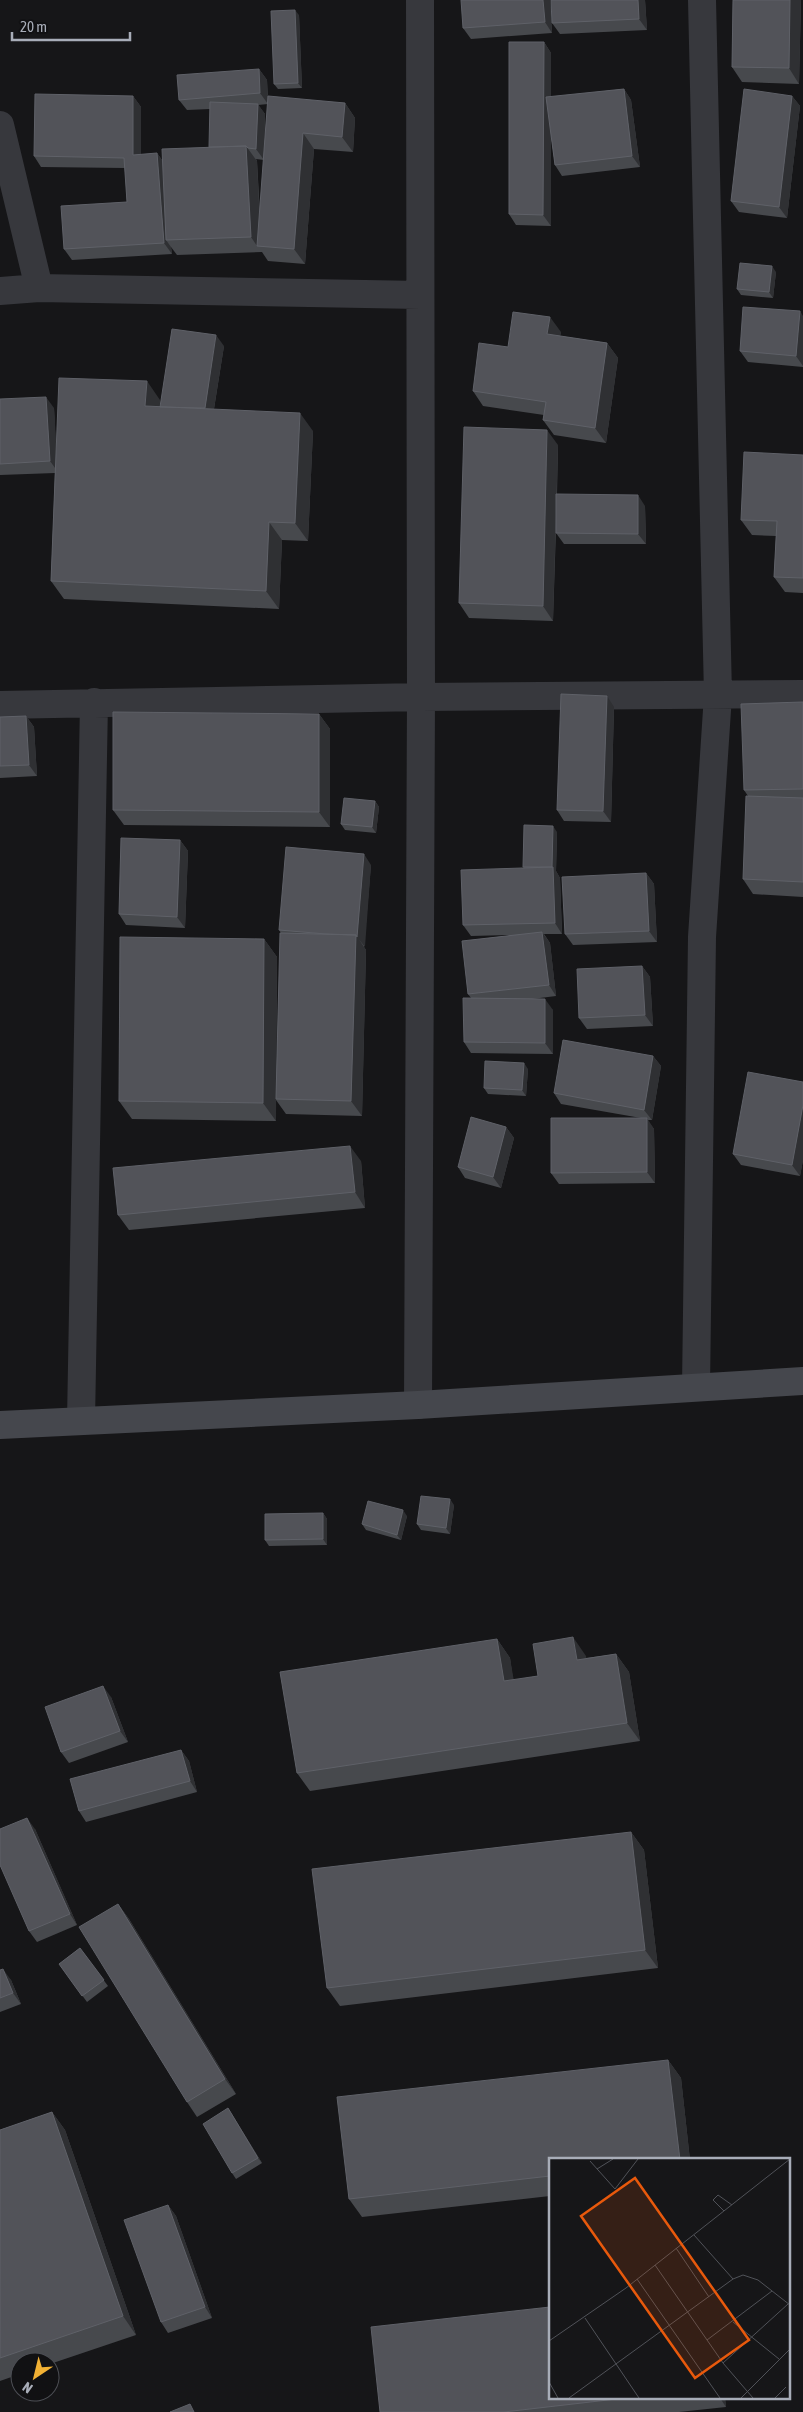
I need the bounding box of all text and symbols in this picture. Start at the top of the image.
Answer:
scale bar [12,10,130,42]
text: 20 m [20,18,47,35]
inset map [549,2158,790,2400]
north arrow [10,2352,60,2402]
text: N [20,2379,36,2397]

